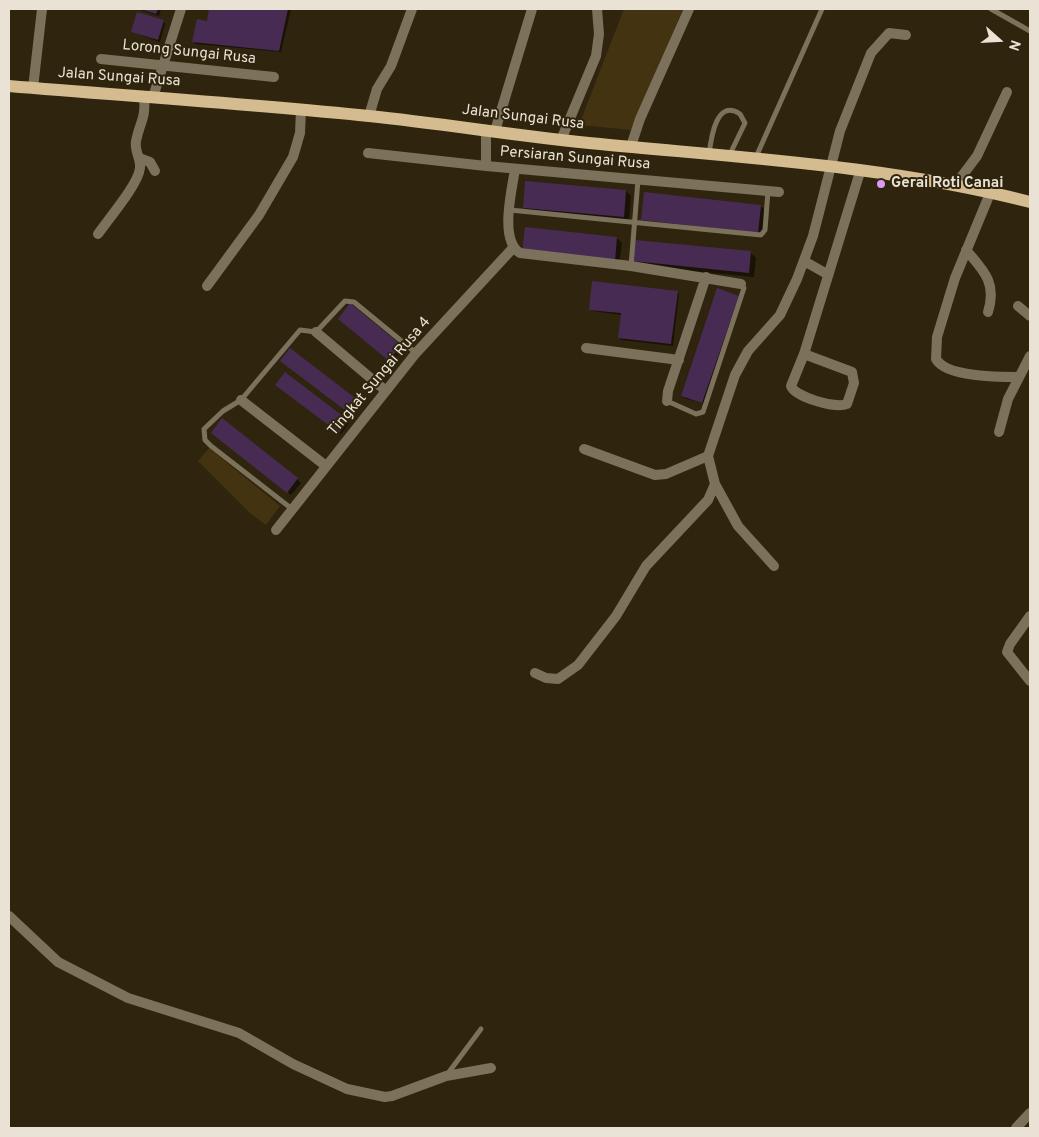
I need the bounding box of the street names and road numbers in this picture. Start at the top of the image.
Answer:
street label: Lorong Sungai Rusa [121,37,257,69]
street label: Jalan Sungai Rusa [57,65,181,91]
street label: Jalan Sungai Rusa [461,102,585,134]
street label: Persiaran Sungai Rusa [499,143,651,175]
street label: Tingkat Sungai Rusa 4 [325,314,435,440]

